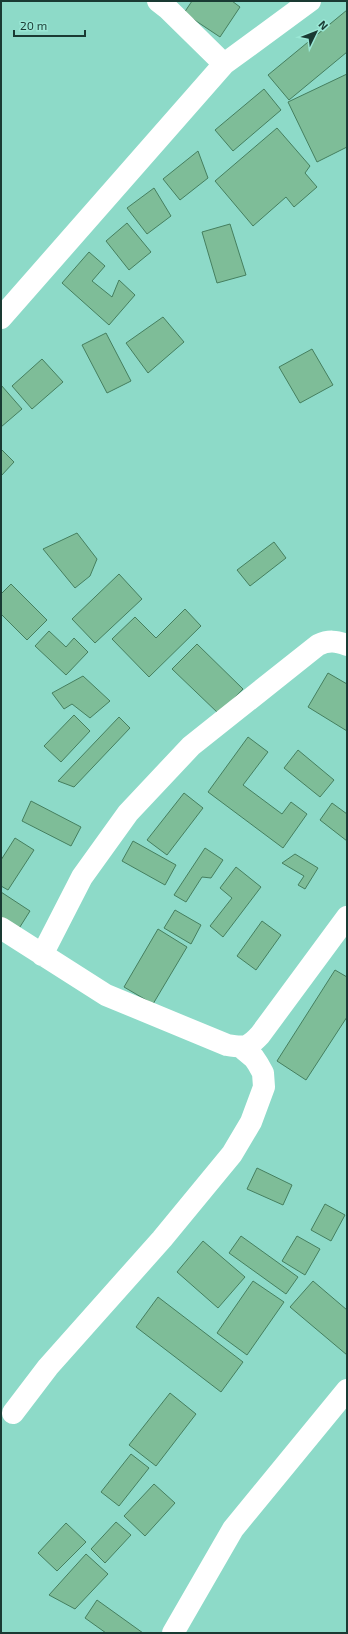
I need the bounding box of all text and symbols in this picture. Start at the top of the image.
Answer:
scale bar [14,12,85,38]
north arrow [296,12,336,52]
text: N [316,17,331,32]
text: 20 m [20,18,47,32]

